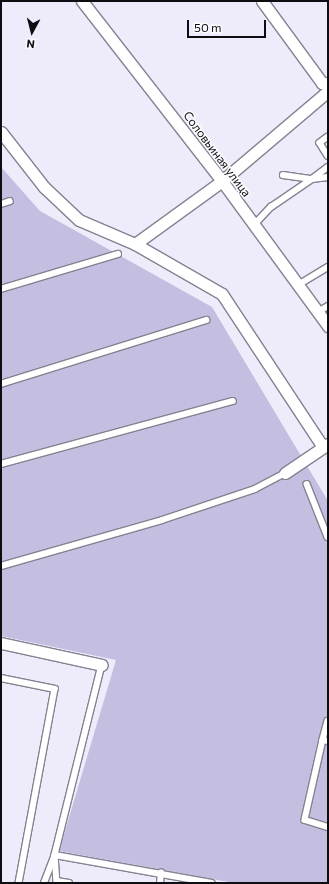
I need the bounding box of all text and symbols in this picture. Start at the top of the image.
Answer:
north arrow [12,12,52,52]
scale bar [189,12,268,38]
text: 50 m [194,20,222,34]
text: N [26,37,35,51]
street label: Соловьиная улица [180,108,254,200]

